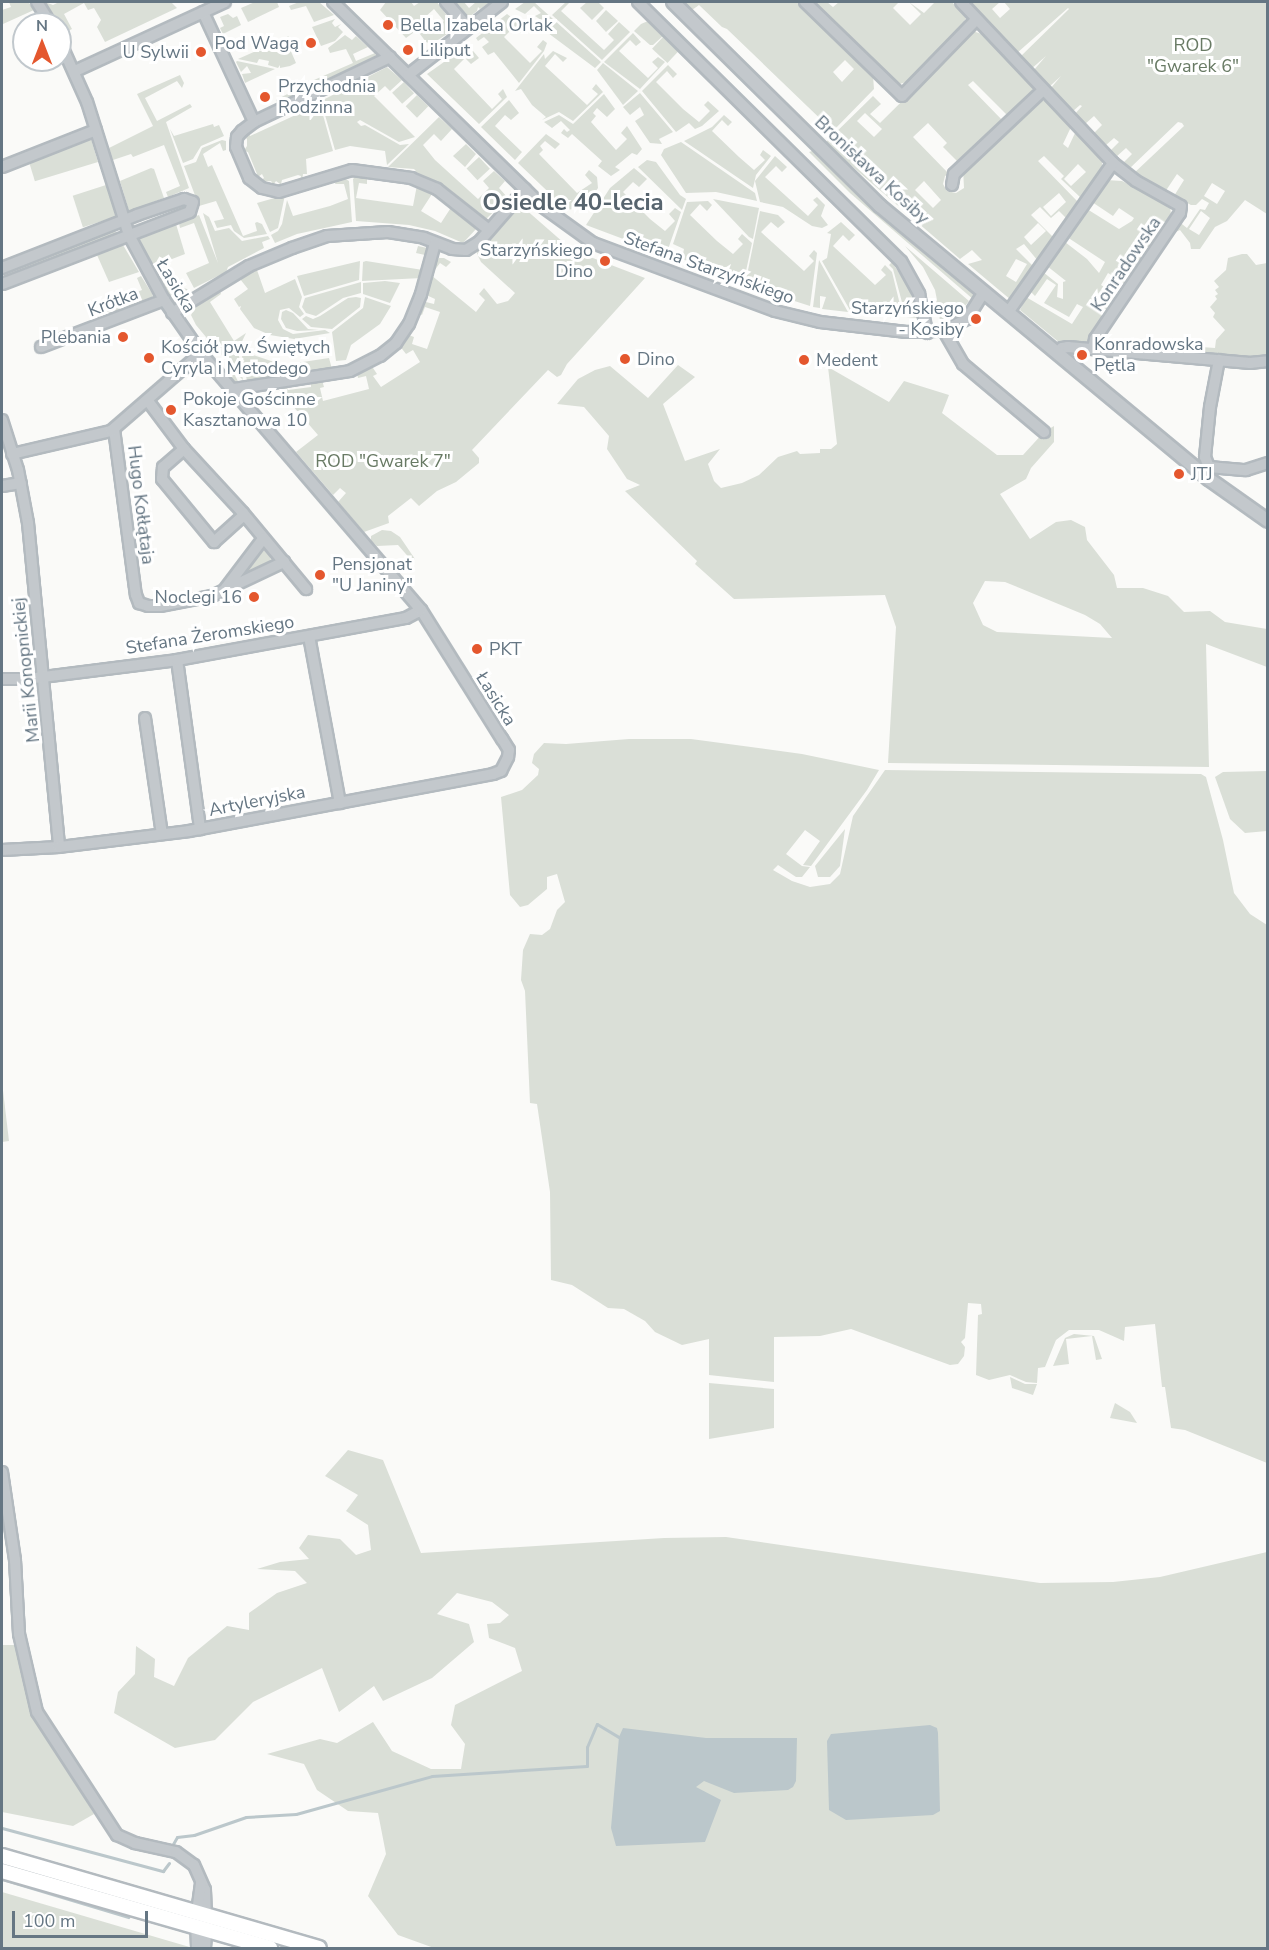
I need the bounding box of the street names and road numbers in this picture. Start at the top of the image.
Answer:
street label: Bronisława Kosiby [810,111,934,229]
street label: Konradowska [1086,213,1166,315]
street label: Stefana Starzyńskiego [621,227,797,309]
street label: Łasicka [152,255,200,317]
street label: Krótka [85,283,141,321]
street label: Hugo Kołłątaja [123,444,159,566]
street label: Marii Konopnickiej [8,596,44,744]
street label: Stefana Żeromskiego [124,611,296,659]
street label: Łasicka [471,668,521,730]
street label: Artyleryjska [207,781,307,821]

